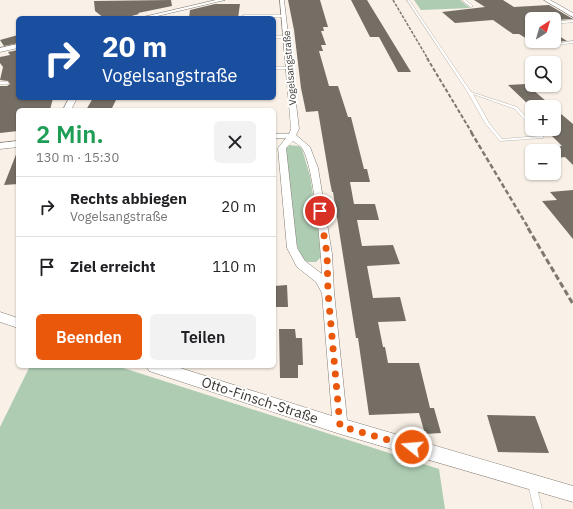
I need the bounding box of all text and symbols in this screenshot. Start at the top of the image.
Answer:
north arrow [525,12,561,48]
map controls [525,12,561,180]
text: 20 m [102,28,167,65]
street label: Vogelsangstraße [280,29,299,106]
icon: right [36,32,88,84]
button: search [525,56,561,92]
text: Vogelsangstraße [102,64,237,87]
button: + [525,100,561,136]
text: 2 Min. [36,118,104,150]
button: close [214,121,256,163]
button: − [525,144,561,180]
text: 130 m · 15:30 [36,149,119,166]
text: Rechts abbiegen [70,189,187,208]
pin [303,194,337,228]
icon: right [36,196,58,218]
text: 20 m [221,197,256,216]
icon: arrive [309,200,331,222]
text: Vogelsangstraße [70,208,168,225]
icon: arrive [36,256,58,278]
text: Ziel erreicht [70,257,156,276]
text: 110 m [212,257,256,276]
button: Beenden [36,314,142,360]
button: Teilen [150,314,256,360]
street label: Otto-Finsch-Straße [199,373,321,427]
position arrow [391,426,433,468]

